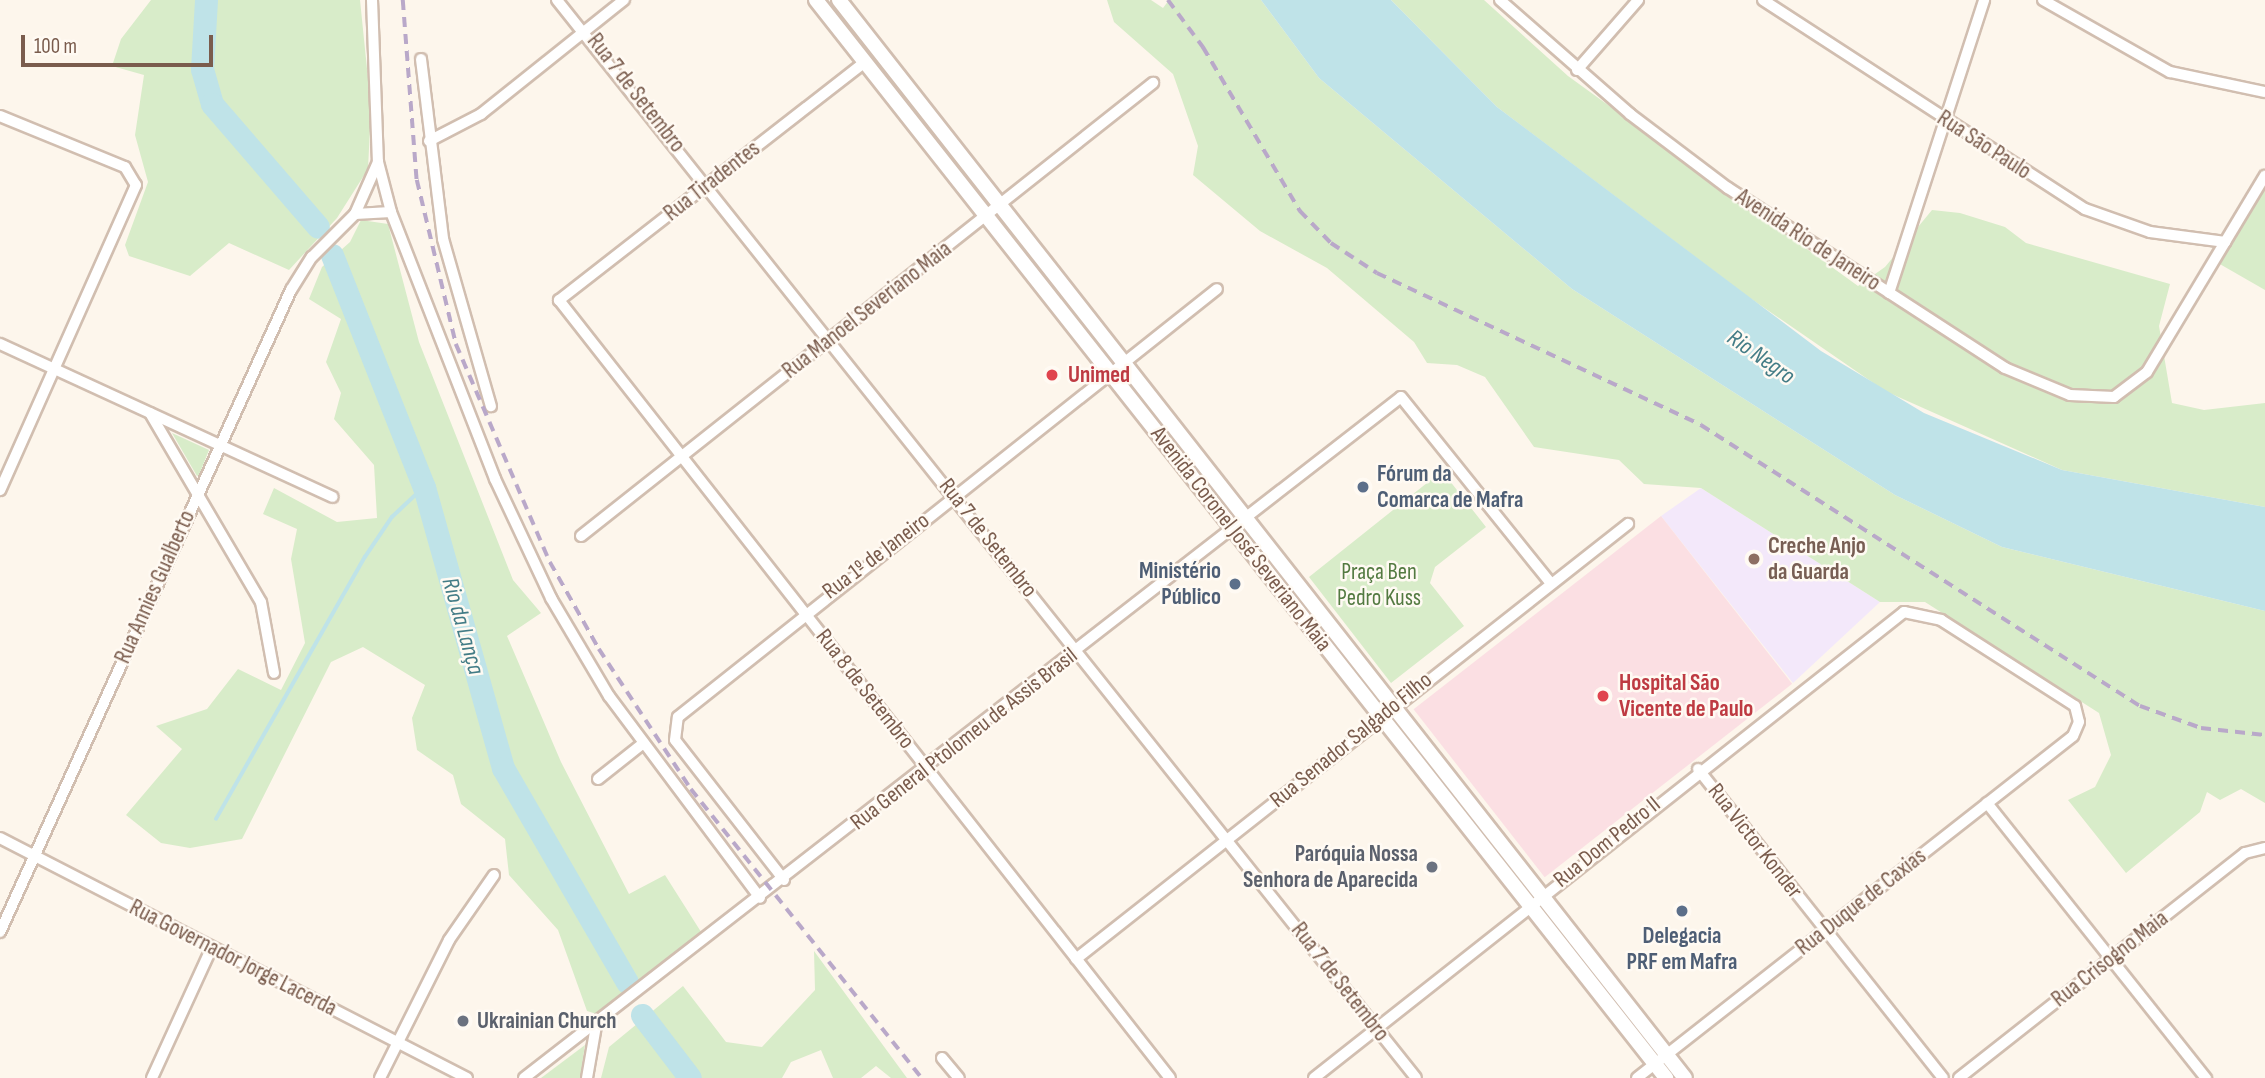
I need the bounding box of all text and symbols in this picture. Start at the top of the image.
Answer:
scale bar [24,21,217,65]
street label: Rua 7 de Setembro [581,28,691,158]
text: 100 m [34,34,77,59]
street label: Rua São Paulo [1932,104,2036,186]
street label: Rua Tiradentes [658,135,766,227]
street label: Avenida Rio de Janeiro [1730,183,1886,297]
street label: Rua Manoel Severiano Maia [777,235,957,385]
water label: Rio Negro [1722,323,1800,391]
place label: Unimed [1068,361,1130,389]
marker: Unimed [1042,365,1062,385]
street label: Avenida Coronel José Severiano Maia [1145,421,1337,657]
place label: Fórum da Comarca de Mafra [1377,460,1523,514]
street label: Rua 7 de Setembro [933,473,1043,603]
marker: Fórum da Comarca de Mafra [1355,479,1371,495]
street label: Rua Annies Gualberto [109,506,201,668]
street label: Rua 1º de Janeiro [817,507,935,605]
place label: Creche Anjo da Guarda [1768,532,1866,586]
marker: Creche Anjo da Guarda [1746,551,1762,567]
place label: Ministério Público [1139,557,1221,611]
park label: Praça Ben Pedro Kuss [1337,558,1421,612]
water label: Rio da Lança [435,574,491,678]
marker: Ministério Público [1227,576,1243,592]
street label: Rua 8 de Setembro [810,624,920,754]
street label: Rua General Ptolomeu de Assis Brasil [845,642,1083,836]
street label: Rua Senador Salgado Filho [1264,666,1438,814]
place label: Hospital São Vicente de Paulo [1619,669,1753,723]
marker: Hospital São Vicente de Paulo [1593,686,1613,706]
street label: Rua Victor Konder [1702,778,1808,904]
street label: Rua Dom Pedro II [1548,791,1666,893]
place label: Paróquia Nossa Senhora de Aparecida [1243,840,1418,894]
street label: Rua Duque de Caxias [1790,843,1932,961]
marker: Paróquia Nossa Senhora de Aparecida [1424,859,1440,875]
street label: Rua Governador Jorge Lacerda [125,894,341,1022]
marker: Delegacia PRF em Mafra [1674,903,1690,919]
street label: Rua Crisogno Maia [2046,905,2174,1013]
street label: Rua 7 de Setembro [1285,917,1395,1047]
place label: Delegacia PRF em Mafra [1627,922,1737,976]
place label: Ukrainian Church [477,1007,617,1035]
marker: Ukrainian Church [455,1013,471,1029]

